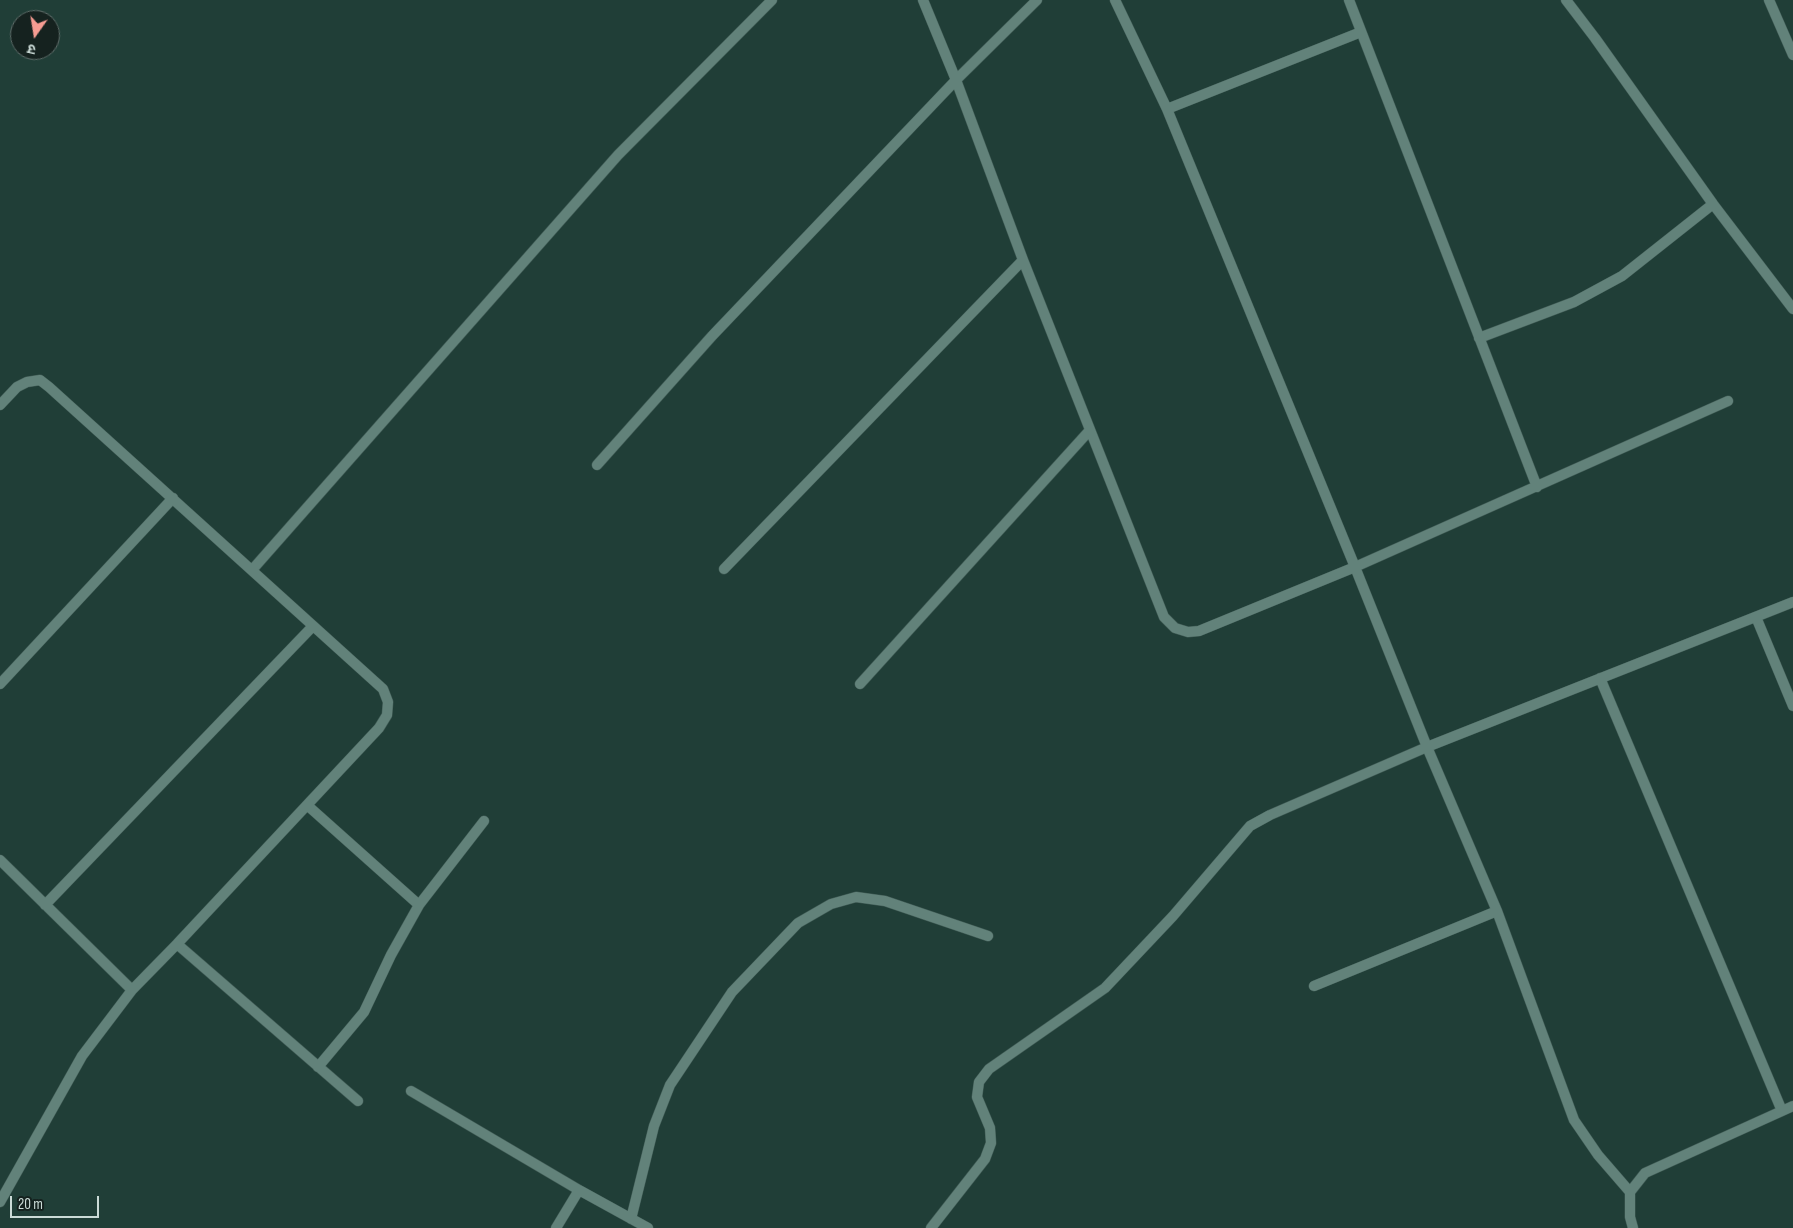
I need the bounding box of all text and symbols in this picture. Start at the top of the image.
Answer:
north arrow [10,10,60,60]
text: उ [26,40,38,58]
scale bar [12,1186,101,1218]
text: 20 m [18,1195,43,1214]

